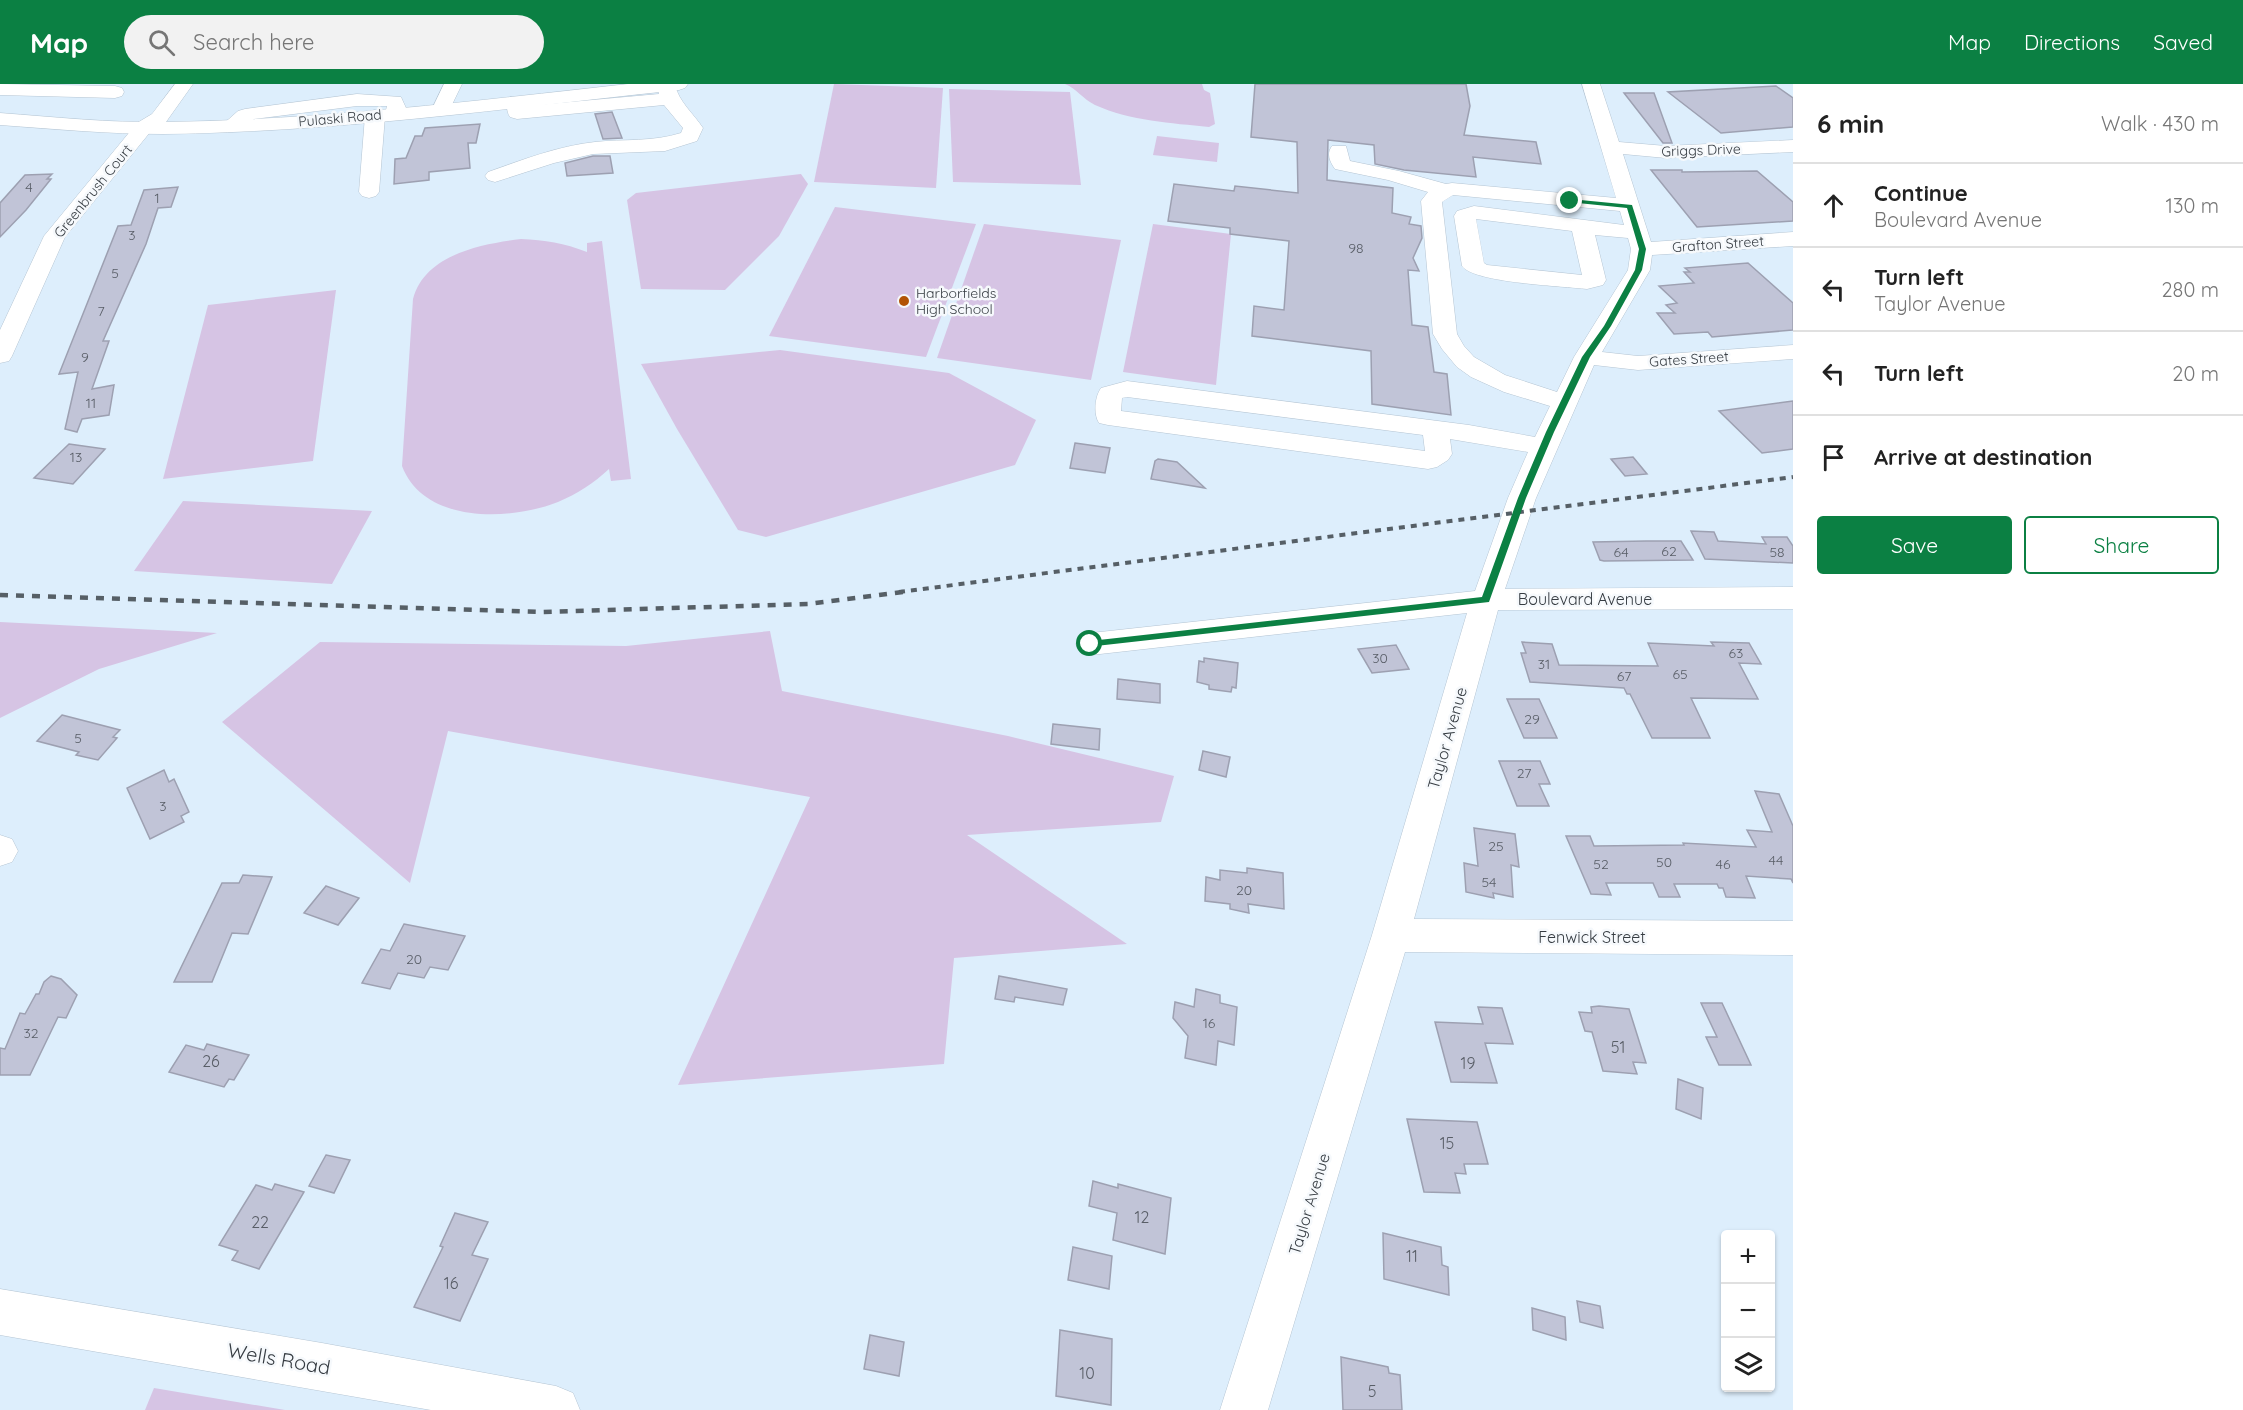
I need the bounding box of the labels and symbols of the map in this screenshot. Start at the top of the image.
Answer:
street label: Pulaski Road [298,105,382,131]
street label: Griggs Drive [1661,140,1741,160]
street label: Greenbrush Court [50,141,136,241]
house number: 4 [25,178,33,196]
route end [1556,187,1582,213]
house number: 1 [154,189,160,207]
house number: 3 [128,226,136,244]
street label: Grafton Street [1672,232,1765,256]
house number: 98 [1348,239,1364,257]
house number: 5 [111,264,119,282]
place label: Harborfields High School [916,284,996,318]
marker: Harborfields High School [897,294,911,308]
house number: 7 [97,302,105,320]
street label: Gates Street [1649,347,1730,371]
house number: 9 [81,348,89,366]
house number: 11 [86,394,96,412]
house number: 13 [70,448,82,466]
house number: 62 [1661,542,1677,560]
house number: 64 [1613,543,1629,561]
house number: 58 [1769,543,1785,561]
street label: Boulevard Avenue [1518,589,1652,609]
route start [1076,630,1102,656]
house number: 63 [1729,644,1743,662]
house number: 30 [1372,649,1388,667]
house number: 31 [1538,655,1550,673]
house number: 65 [1672,665,1688,683]
house number: 67 [1617,667,1631,685]
street label: Taylor Avenue [1423,685,1471,791]
house number: 29 [1524,710,1540,728]
house number: 5 [74,729,82,747]
house number: 27 [1517,764,1531,782]
house number: 3 [159,797,167,815]
house number: 25 [1488,837,1504,855]
house number: 44 [1769,851,1783,869]
house number: 50 [1656,853,1672,871]
house number: 52 [1593,855,1609,873]
house number: 46 [1716,855,1731,873]
house number: 54 [1481,873,1497,891]
house number: 20 [1236,881,1252,899]
street label: Fenwick Street [1538,927,1646,947]
house number: 20 [406,950,422,968]
house number: 16 [1203,1014,1216,1032]
house number: 32 [23,1024,39,1042]
house number: 51 [1611,1037,1625,1057]
house number: 26 [202,1051,220,1071]
house number: 19 [1461,1053,1475,1073]
house number: 15 [1440,1133,1454,1153]
street label: Taylor Avenue [1284,1151,1334,1257]
house number: 12 [1135,1207,1150,1227]
house number: 22 [251,1212,269,1232]
house number: 11 [1406,1246,1418,1266]
house number: 16 [444,1273,459,1293]
street label: Wells Road [226,1337,332,1380]
house number: 10 [1079,1363,1095,1383]
house number: 5 [1368,1381,1376,1401]

